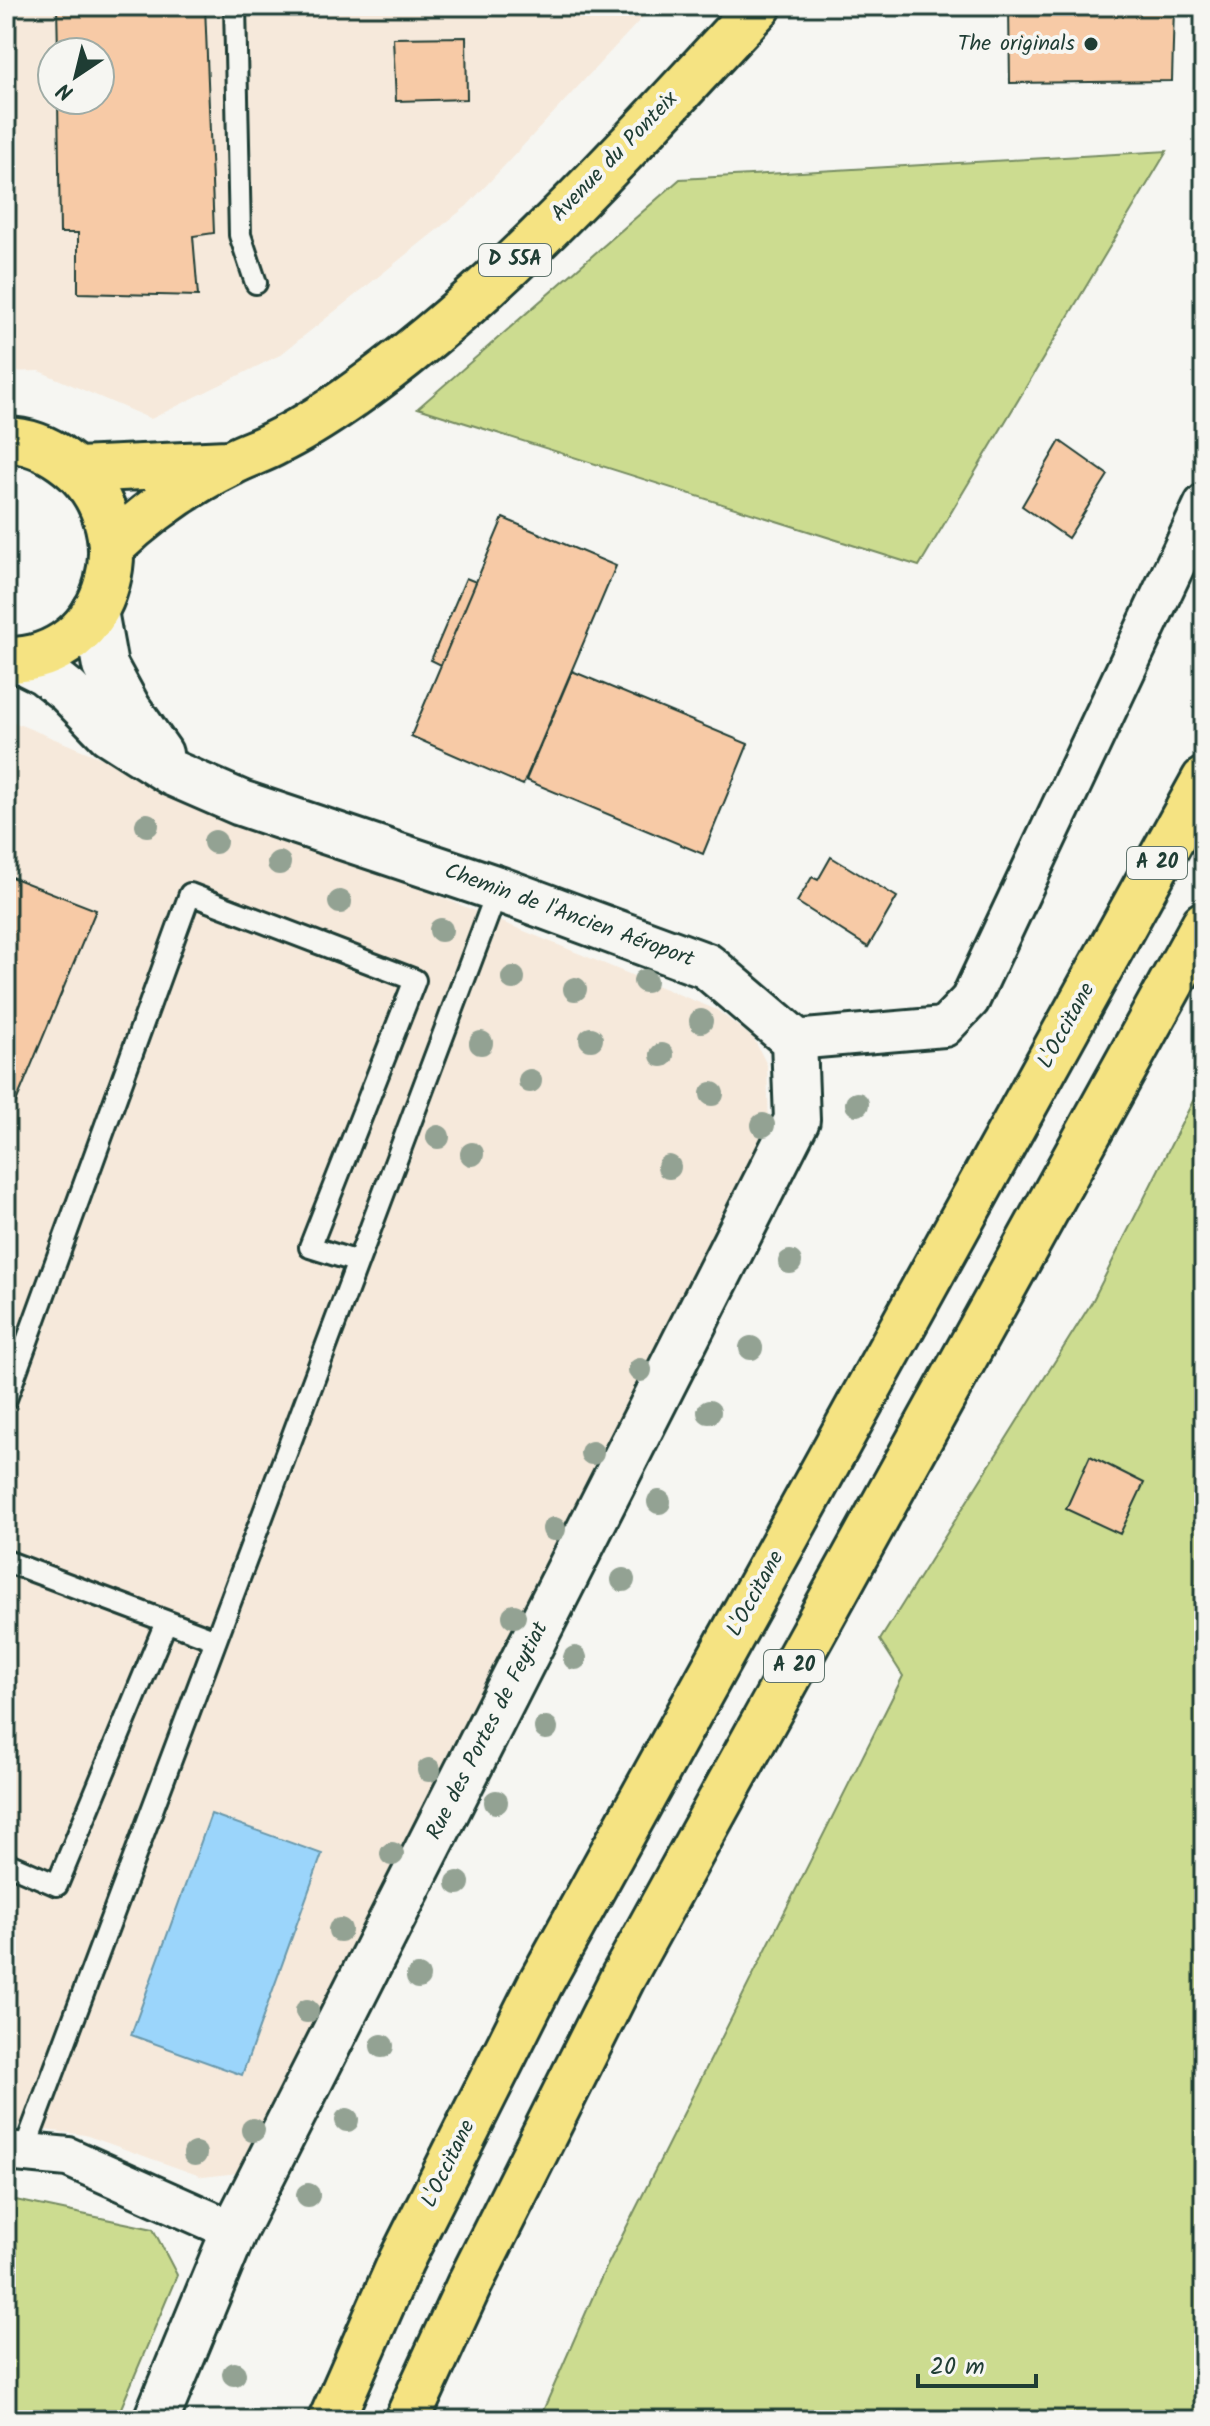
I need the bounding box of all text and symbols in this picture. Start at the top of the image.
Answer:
place label: The originals [958,27,1076,62]
marker: The originals [1082,35,1100,53]
north arrow [36,36,116,116]
text: N [50,72,82,109]
street label: Avenue du Ponteix [543,83,687,231]
road number: D 55A [479,244,551,276]
road number: A 20 [1127,847,1187,879]
street label: Chemin de l'Ancien Aéroport [439,854,699,978]
street label: L'Occitane [1029,976,1105,1076]
street label: L'Occitane [718,1544,794,1644]
street label: Rue des Portes de Feytiat [418,1615,559,1846]
road number: A 20 [764,1650,824,1682]
street label: L'Occitane [413,2114,485,2214]
scale bar [918,2338,1036,2388]
text: 20 m [930,2348,985,2387]

